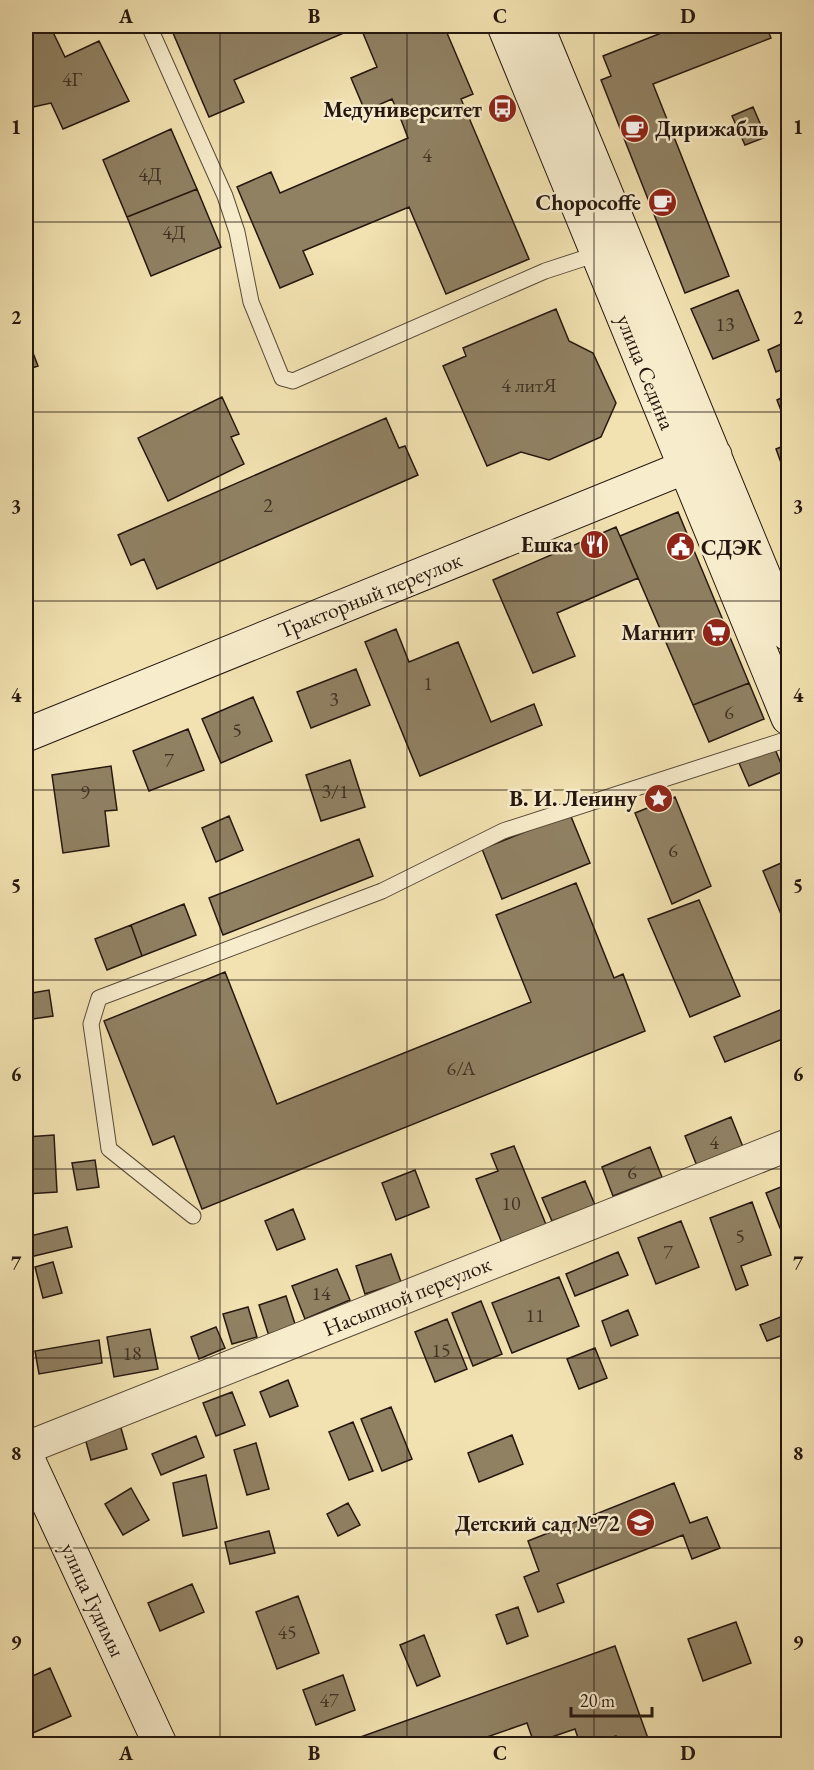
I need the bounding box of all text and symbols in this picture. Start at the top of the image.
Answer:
text: A [118,3,134,29]
text: B [308,3,320,29]
text: C [493,3,507,29]
text: D [680,3,696,29]
house number: 4Г [62,66,83,92]
bus stop icon: Медуниверситет [487,93,519,125]
place label: Медуниверситет [323,95,482,124]
cafe icon: Дирижабль [618,112,650,144]
text: 1 [11,114,21,140]
place label: Дирижабль [655,114,768,143]
text: 1 [793,114,803,140]
house number: 4 [422,142,432,168]
house number: 4Д [138,161,162,187]
cafe icon: Chopocoffe [646,186,678,218]
place label: Chopocoffe [536,188,641,217]
house number: 4Д [162,219,186,245]
text: 2 [11,304,22,330]
text: 2 [793,304,804,330]
street label: улица Седина [610,310,682,434]
house number: 13 [715,311,735,337]
house number: 4 литЯ [501,372,557,398]
house number: 2 [263,492,273,518]
text: 3 [11,493,21,519]
text: 3 [793,493,803,519]
restaurant icon: Ешка [578,528,610,560]
place label: Ешка [521,530,573,559]
public building icon: СДЭК [664,531,696,563]
place label: СДЭК [701,533,763,562]
street label: Тракторный переулок [274,545,467,645]
supermarket icon: Магнит [700,616,732,648]
place label: Магнит [621,618,695,647]
house number: 1 [423,670,433,696]
text: 4 [11,682,22,708]
text: 4 [793,682,804,708]
house number: 3 [329,686,339,712]
house number: 6 [724,699,734,725]
house number: 5 [232,717,242,743]
house number: 7 [164,747,174,773]
house number: 3/1 [321,778,349,804]
house number: 9 [80,779,90,805]
place icon: В. И. Ленину [642,782,674,814]
place label: В. И. Ленину [509,784,637,813]
house number: 6 [668,837,678,863]
text: 5 [11,872,21,898]
text: 5 [793,872,803,898]
house number: 6/А [446,1055,476,1081]
text: 6 [11,1061,22,1087]
text: 6 [793,1061,804,1087]
house number: 4 [709,1129,719,1155]
house number: 6 [627,1159,637,1185]
house number: 10 [501,1190,521,1216]
house number: 5 [735,1223,745,1249]
house number: 7 [663,1239,673,1265]
street label: Насыпной переулок [319,1249,496,1343]
text: 7 [11,1250,22,1276]
text: 7 [793,1250,804,1276]
house number: 14 [311,1280,331,1306]
house number: 11 [525,1302,545,1328]
house number: 15 [431,1337,451,1363]
house number: 18 [122,1340,142,1366]
text: 8 [11,1440,21,1466]
text: 8 [793,1440,803,1466]
school or university icon: Детский сад №72 [625,1507,657,1539]
place label: Детский сад №72 [455,1509,620,1538]
street label: улица Гудимы [54,1538,132,1662]
house number: 45 [277,1619,297,1645]
text: 9 [11,1629,22,1655]
text: 9 [793,1629,804,1655]
scale bar [571,1680,652,1718]
house number: 47 [319,1687,339,1713]
text: 20 m [580,1689,615,1712]
text: A [118,1740,134,1766]
text: B [308,1740,320,1766]
text: C [493,1740,507,1766]
text: D [680,1740,696,1766]

